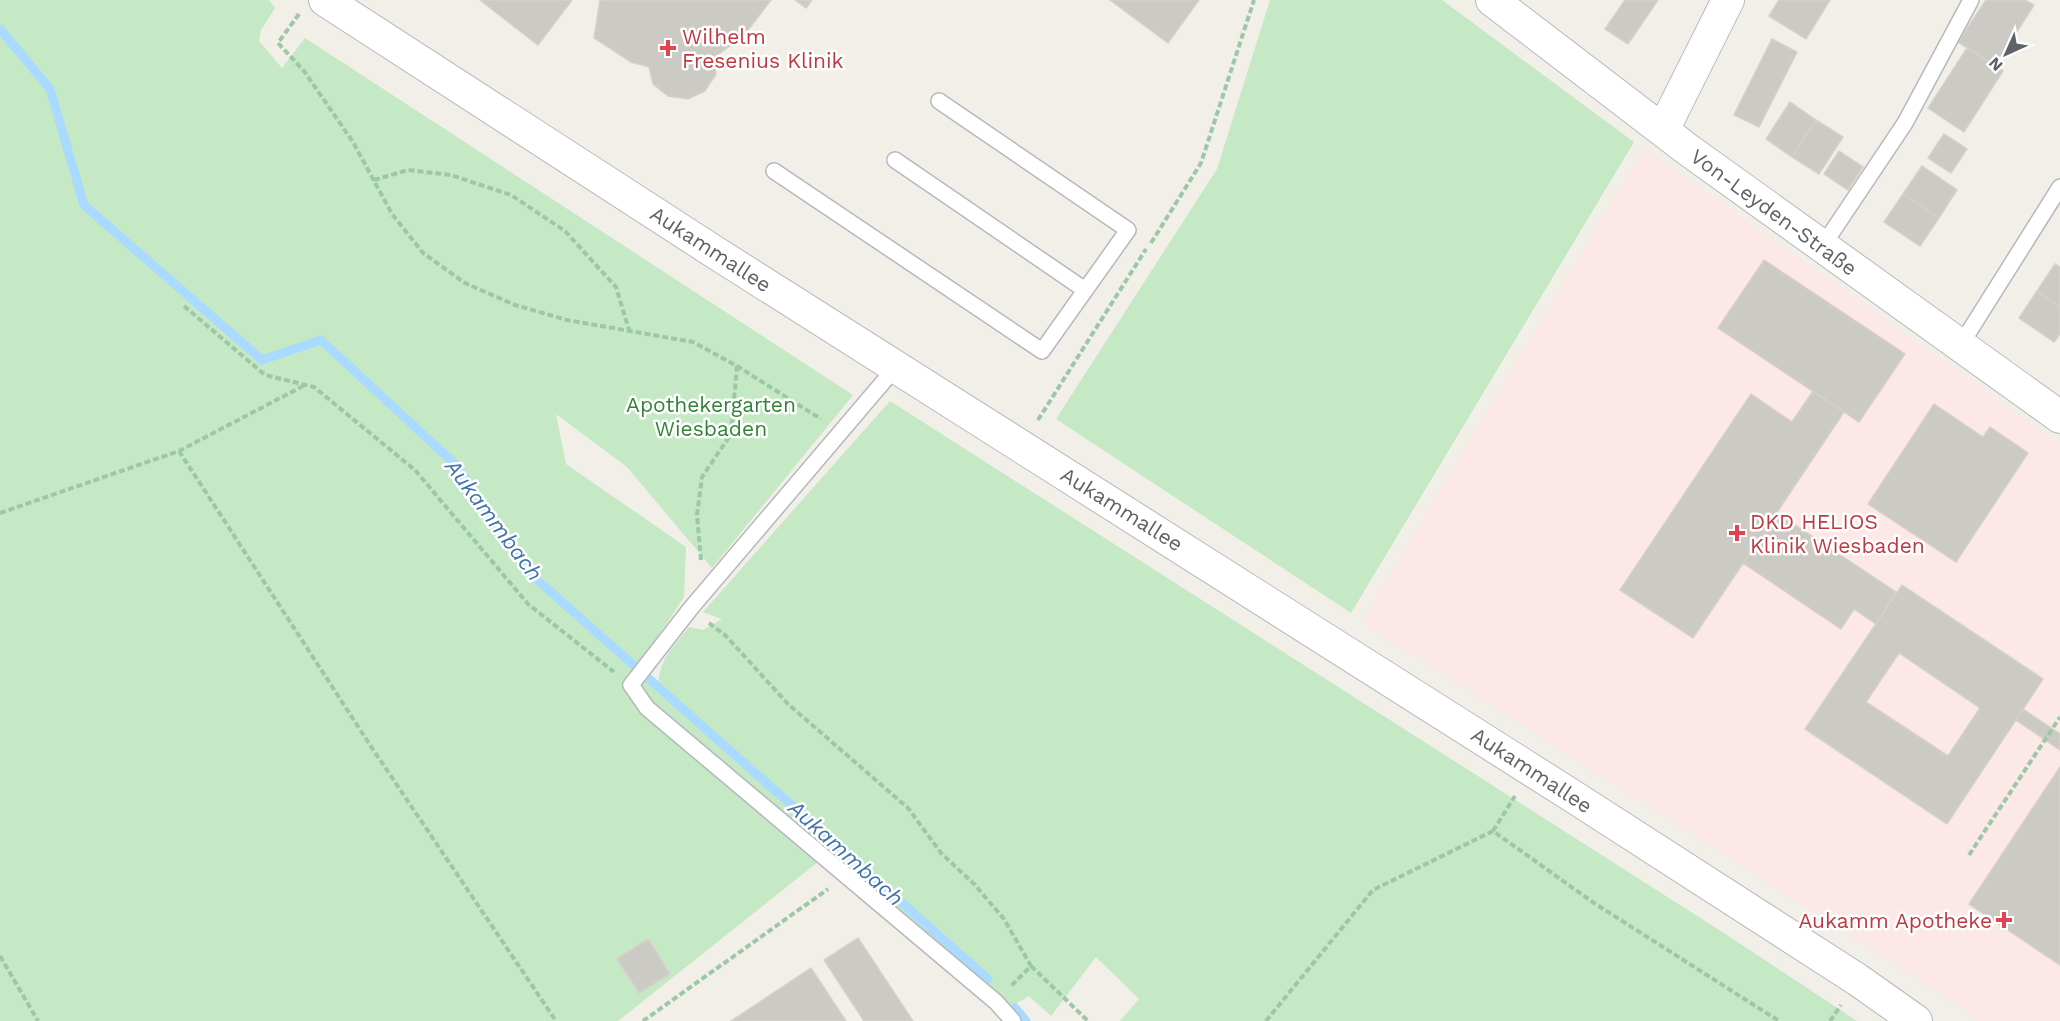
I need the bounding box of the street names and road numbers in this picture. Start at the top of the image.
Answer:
street label: Von-Leyden-Straße [1686,143,1862,281]
street label: Aukammallee [646,201,776,297]
street label: Aukammallee [1056,462,1188,556]
street label: Aukammallee [1467,722,1597,818]

